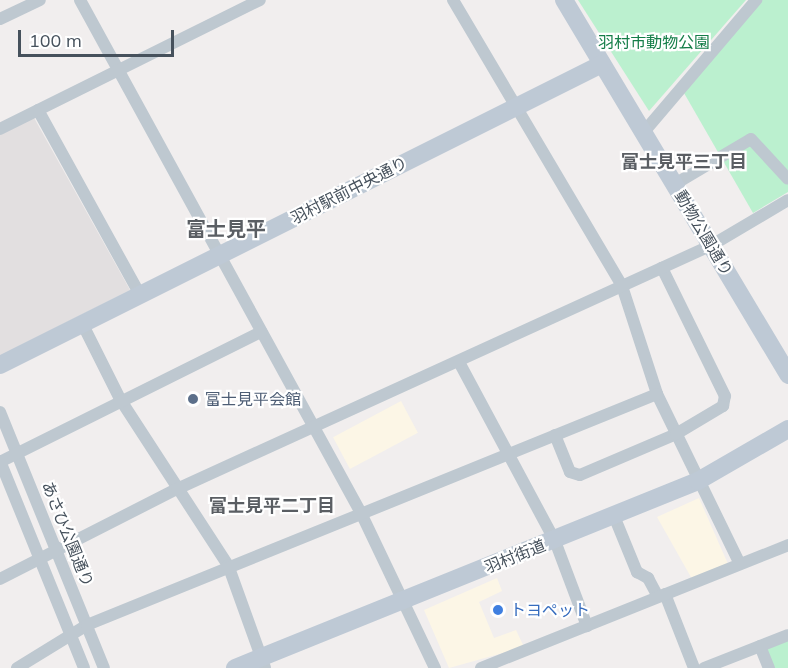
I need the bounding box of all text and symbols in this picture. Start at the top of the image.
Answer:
scale bar [21,18,177,56]
text: 100 m [29,29,82,52]
park label: 羽村市動物公園 [598,32,710,52]
district label: 富士見平三丁目 [621,151,747,173]
street label: 羽村駅前中央通り [288,152,410,228]
street label: 動物公園通り [671,187,737,279]
district label: 富士見平 [186,216,266,240]
place label: 富士見平会館 [205,389,301,409]
marker: 富士見平会館 [186,392,200,406]
street label: あさひ公園通り [38,478,98,590]
district label: 富士見平二丁目 [209,495,335,517]
street label: 羽村街道 [482,535,548,577]
place label: トヨペット [510,600,590,620]
marker: トヨペット [491,603,505,617]

